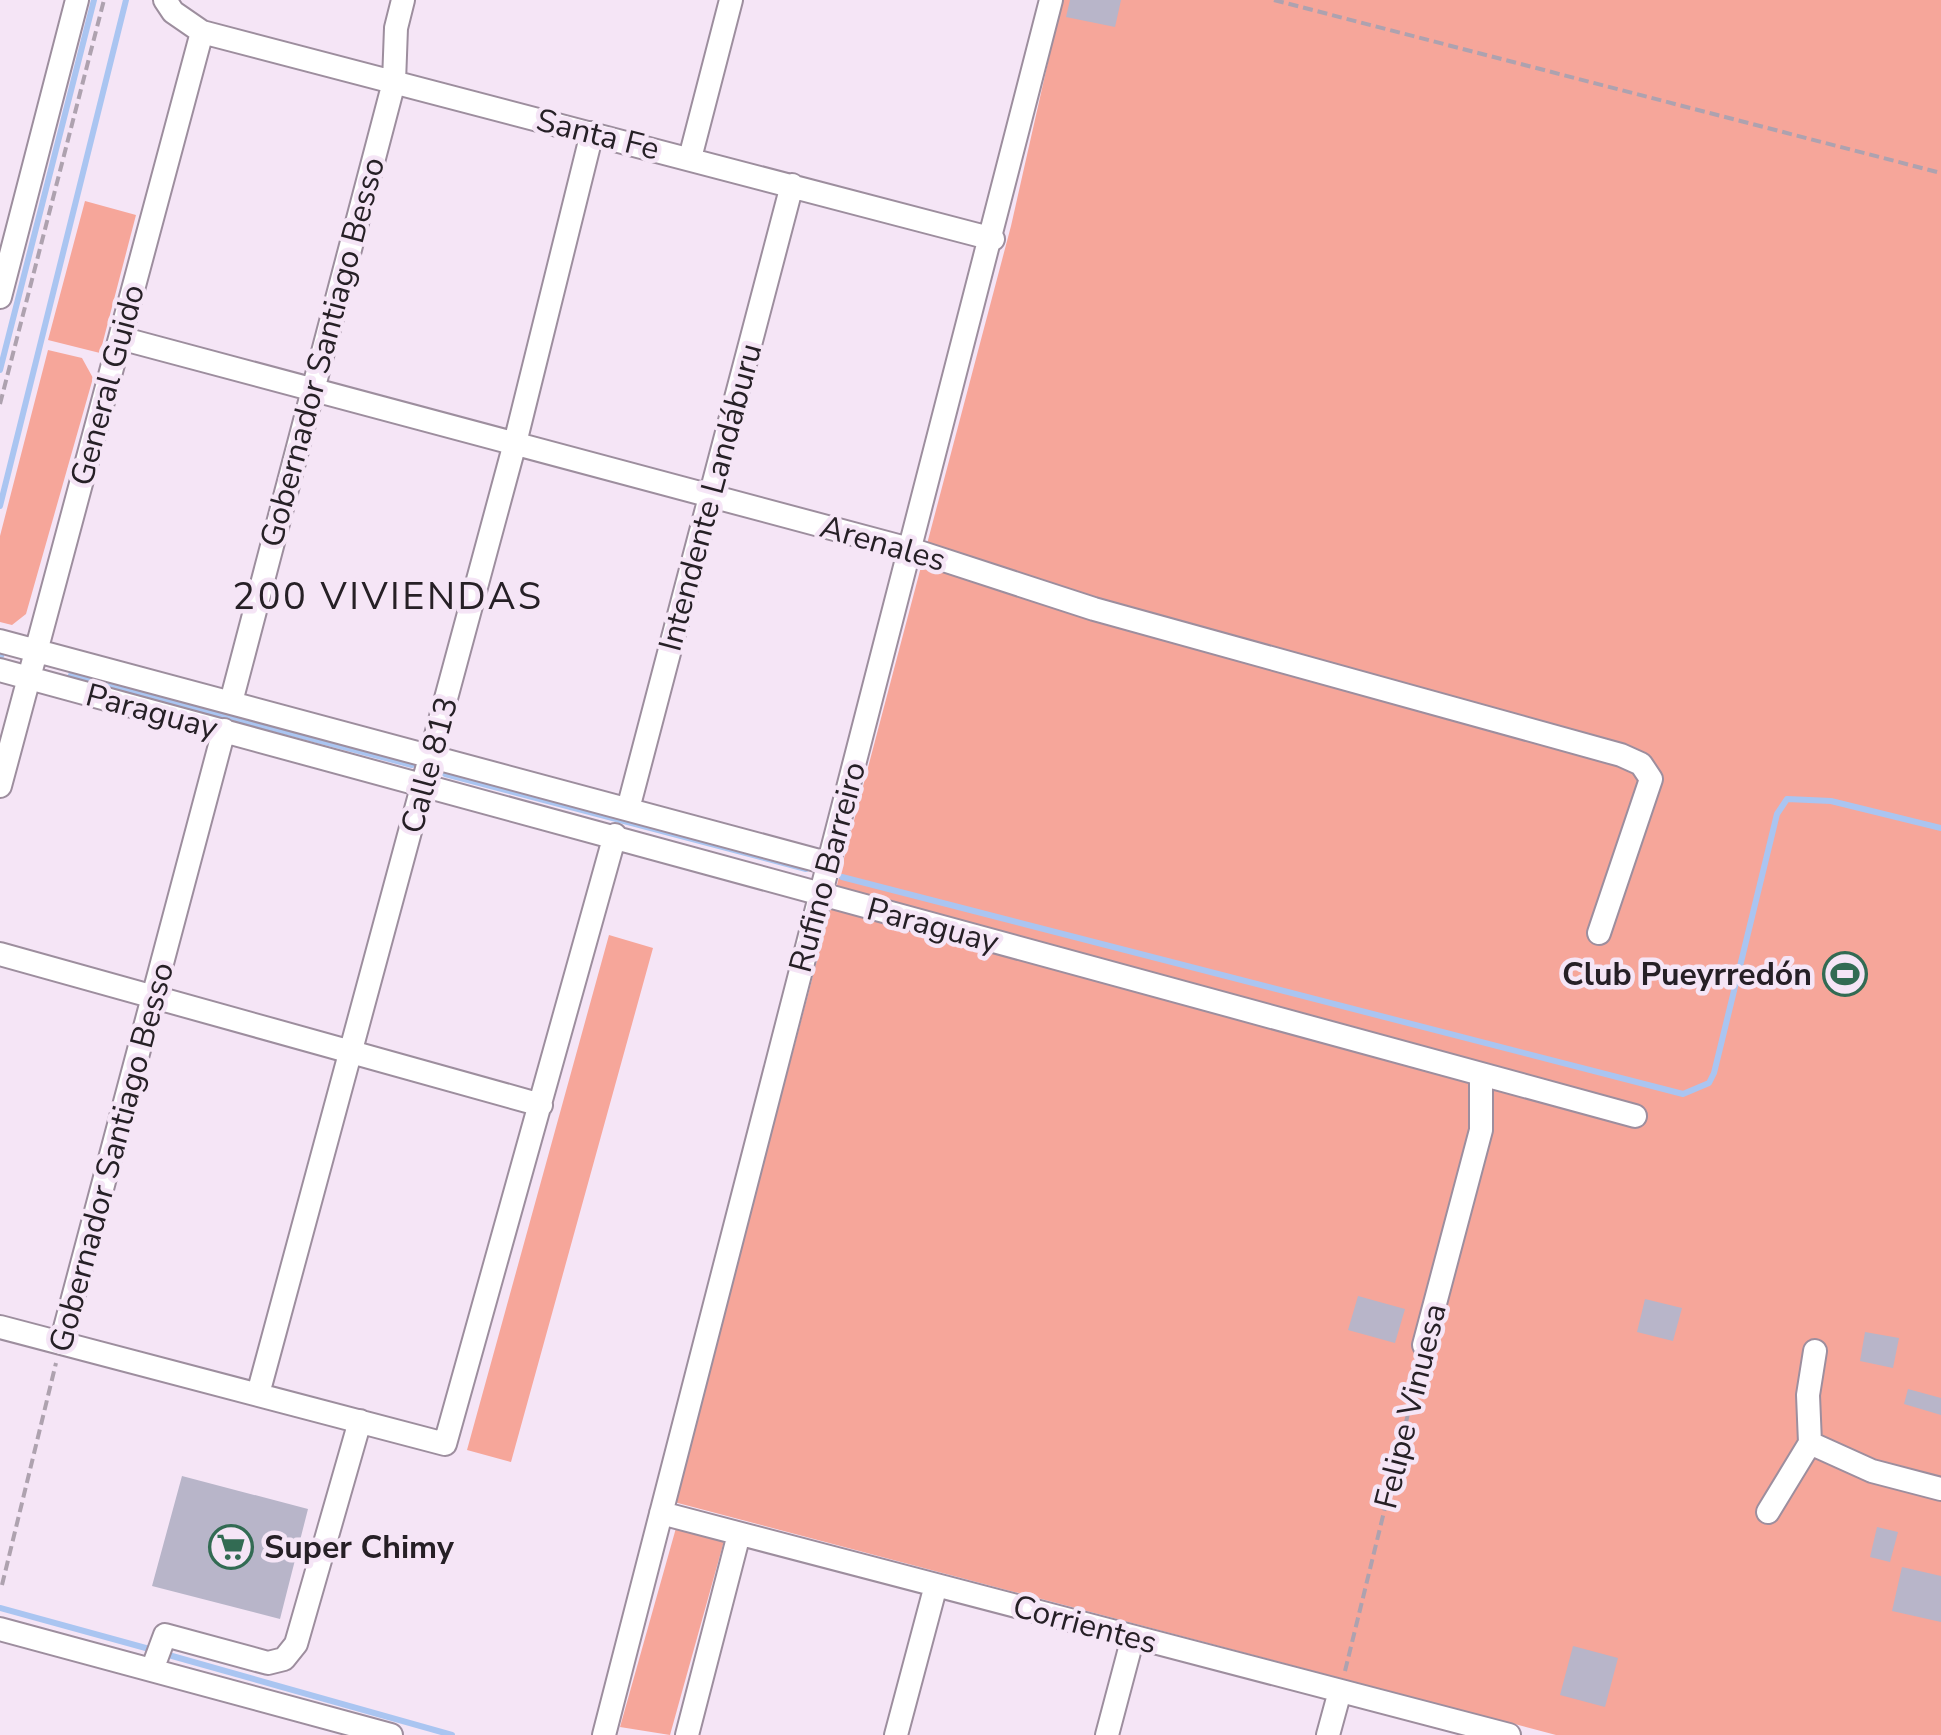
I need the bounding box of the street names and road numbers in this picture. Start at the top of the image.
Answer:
street label: Santa Fe [532,98,664,170]
street label: Gobernador Santiago Besso [250,152,395,552]
street label: General Guido [60,280,155,490]
street label: Intendente Landáburu [649,339,772,656]
street label: Arenales [815,505,951,582]
street label: Paraguay [81,673,223,750]
street label: Calle 813 [391,692,468,838]
street label: Rufino Barreiro [779,757,876,977]
street label: Paraguay [862,887,1004,964]
street label: Gobernador Santiago Besso [39,957,184,1357]
street label: Felipe Vinuesa [1364,1299,1457,1513]
street label: Corrientes [1008,1585,1162,1664]

